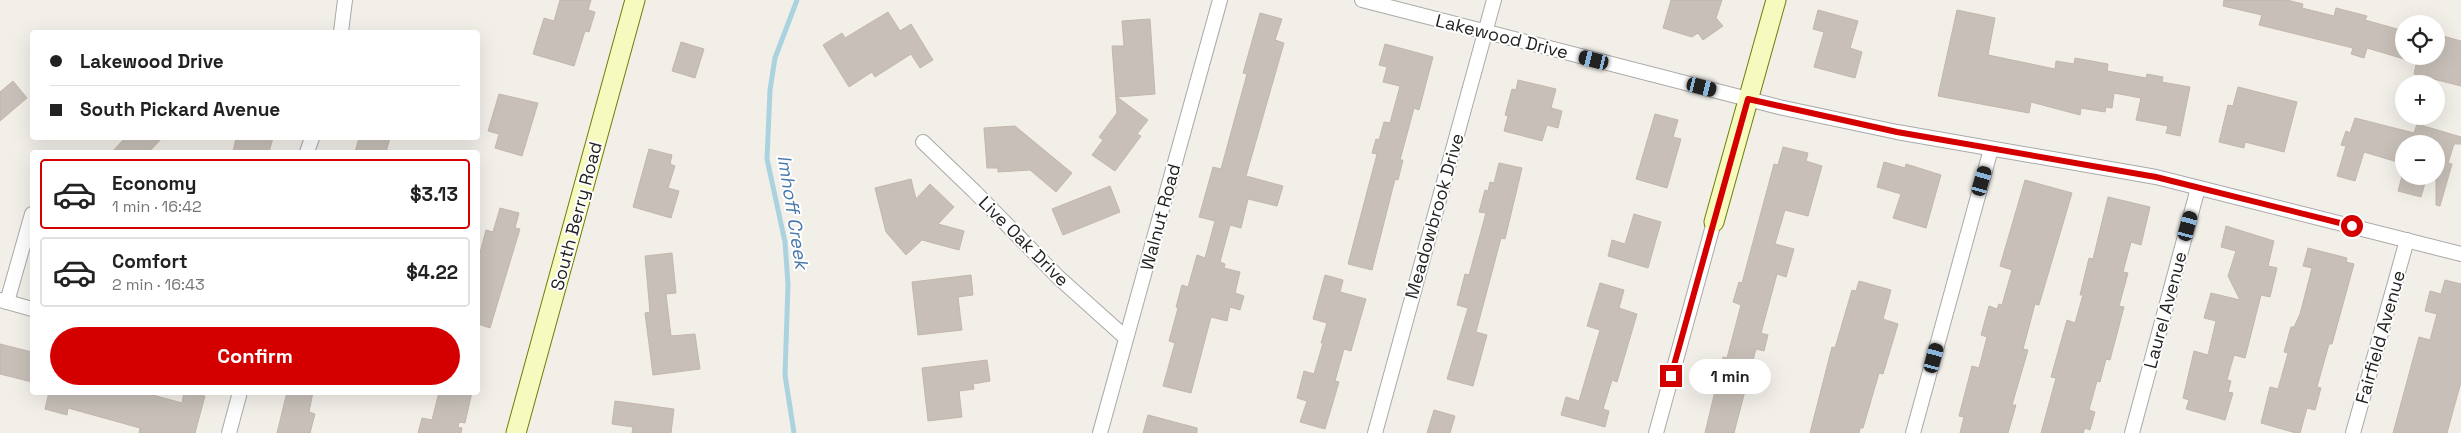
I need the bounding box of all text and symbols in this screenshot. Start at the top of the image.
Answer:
street label: Lakewood Drive [1433,8,1571,64]
map controls [2395,15,2445,185]
button: locate [2395,15,2445,65]
text: Lakewood Drive [80,49,224,74]
car [1577,49,1610,71]
button: + [2395,75,2445,125]
car [1685,76,1718,98]
text: South Pickard Avenue [80,97,280,122]
street label: Meadowbrook Drive [1399,131,1469,301]
button: − [2395,135,2445,185]
street label: South Berry Road [545,139,607,293]
water label: Imhoff Creek [772,153,815,274]
street label: Walnut Road [1135,161,1185,273]
car [1970,165,1993,197]
text: Economy [112,171,196,196]
icon: car [52,172,97,217]
text: $3.13 [410,182,458,207]
street label: Live Oak Drive [974,191,1074,291]
text: 1 min · 16:42 [112,196,202,217]
car [2176,210,2199,242]
route start [2341,215,2363,237]
text: Comfort [112,249,188,274]
street label: Laurel Avenue [2138,249,2192,371]
icon: car [52,250,97,295]
text: $4.22 [406,260,458,285]
street label: Fairfield Avenue [2350,268,2410,406]
text: 2 min · 16:43 [112,274,205,295]
button: Confirm [50,327,460,385]
car [1922,342,1945,374]
callout: 1 min [1688,358,1771,394]
route end [1660,365,1682,387]
text: 1 min [1710,366,1750,387]

